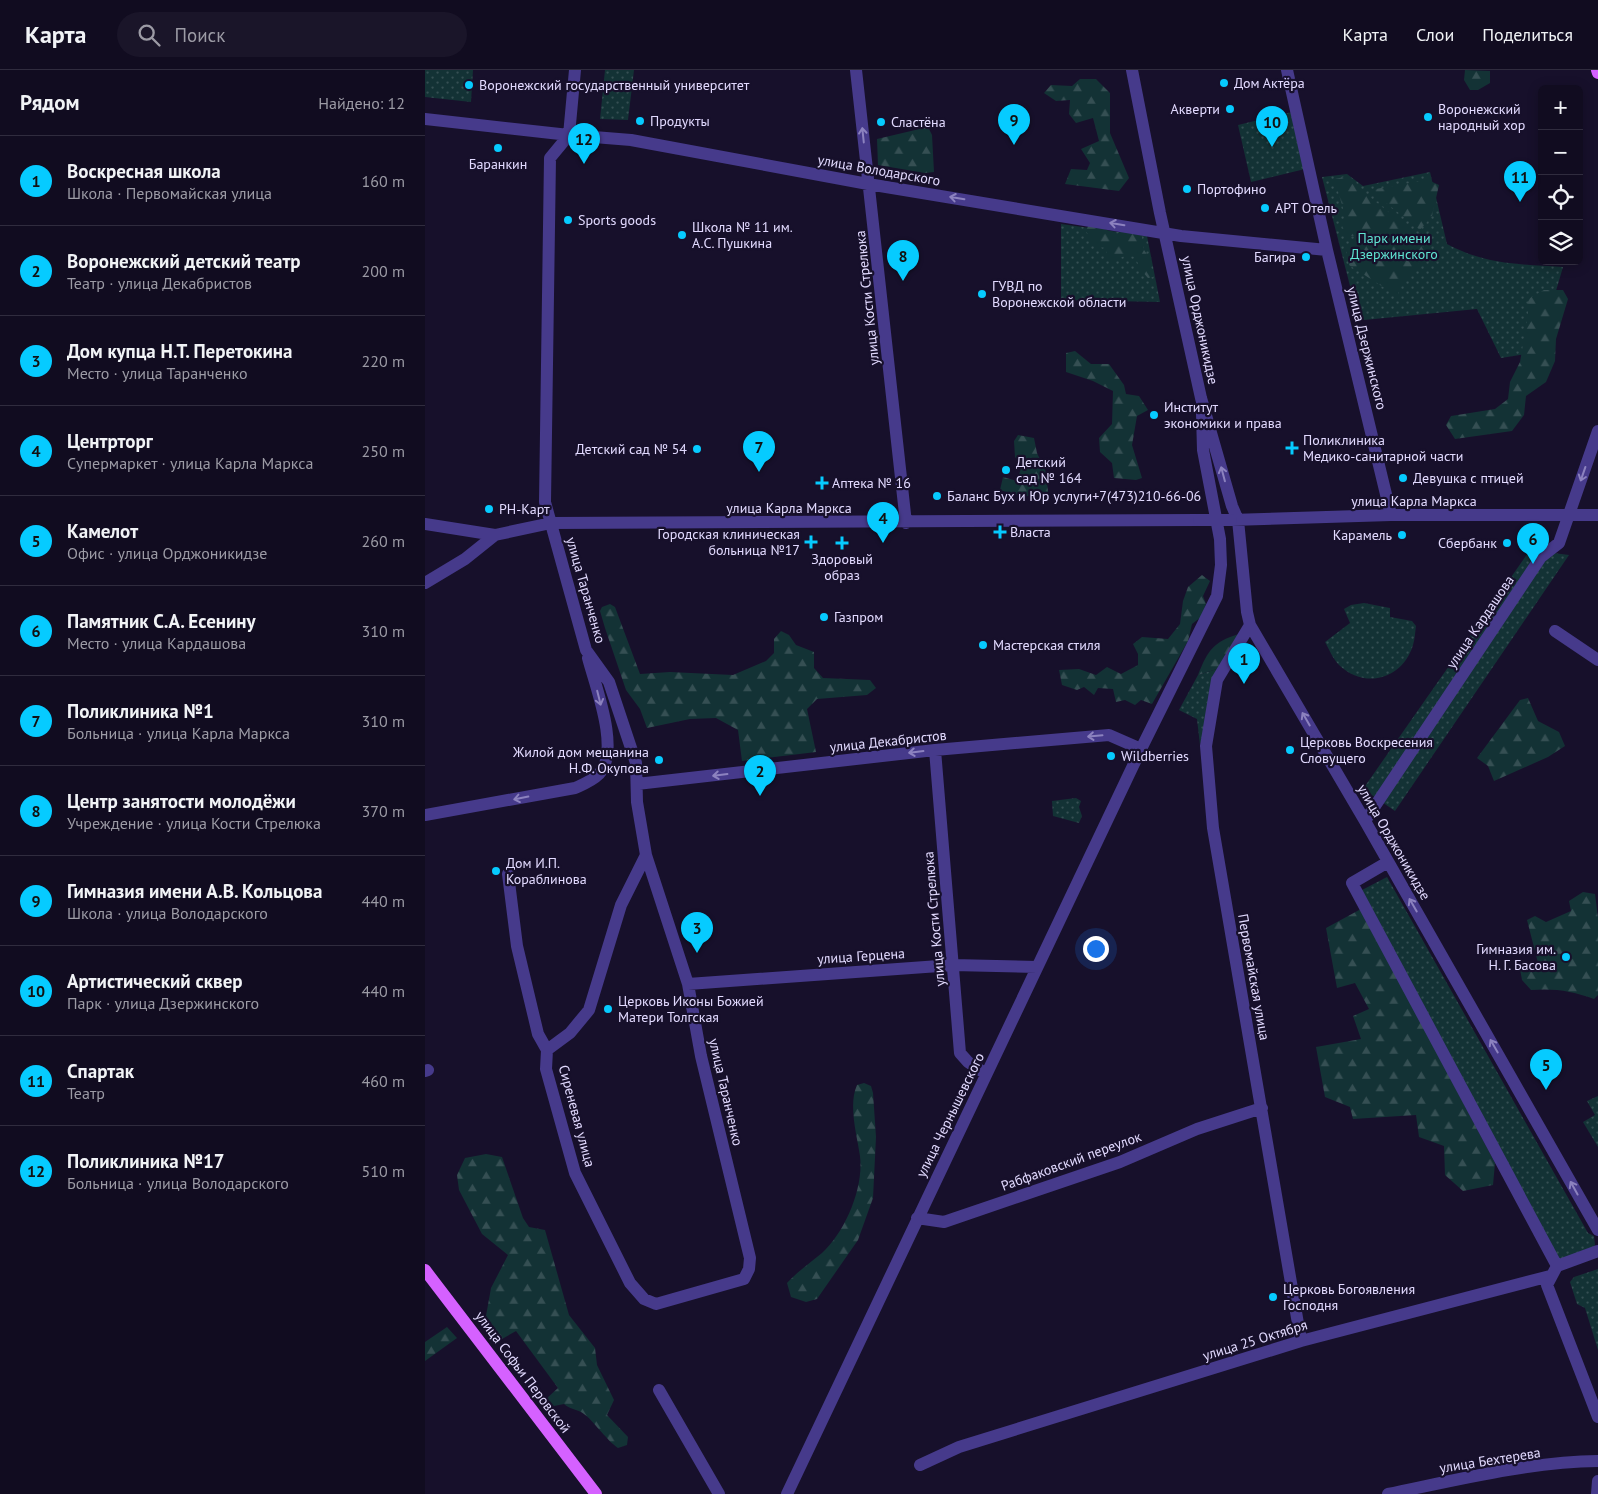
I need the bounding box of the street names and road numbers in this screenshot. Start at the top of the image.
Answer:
street label: улица Володарского [816,150,942,190]
street label: улица Кости Стрелюка [851,230,883,366]
street label: улица Орджоникидзе [1178,254,1222,386]
street label: улица Дзержинского [1343,285,1391,411]
street label: улица Карла Маркса [1351,492,1477,510]
street label: улица Карла Маркса [726,499,852,517]
street label: улица Таранченко [562,535,610,645]
street label: улица Кардашова [1442,572,1518,672]
street label: улица Декабристов [829,726,947,756]
street label: улица Орджоникидзе [1353,781,1435,903]
street label: улица Кости Стрелюка [919,851,949,987]
street label: Первомайская улица [1234,912,1274,1042]
street label: улица Герцена [816,944,906,968]
street label: улица Таранченко [705,1036,747,1148]
street label: улица Чернышевского [912,1050,988,1180]
street label: Сиреневая улица [555,1063,599,1169]
street label: Рабфаковский переулок [998,1127,1144,1195]
street label: улица Софьи Перовской [471,1307,575,1437]
street label: улица 25 Октября [1200,1316,1310,1364]
street label: улица Бехтерева [1438,1443,1542,1477]

